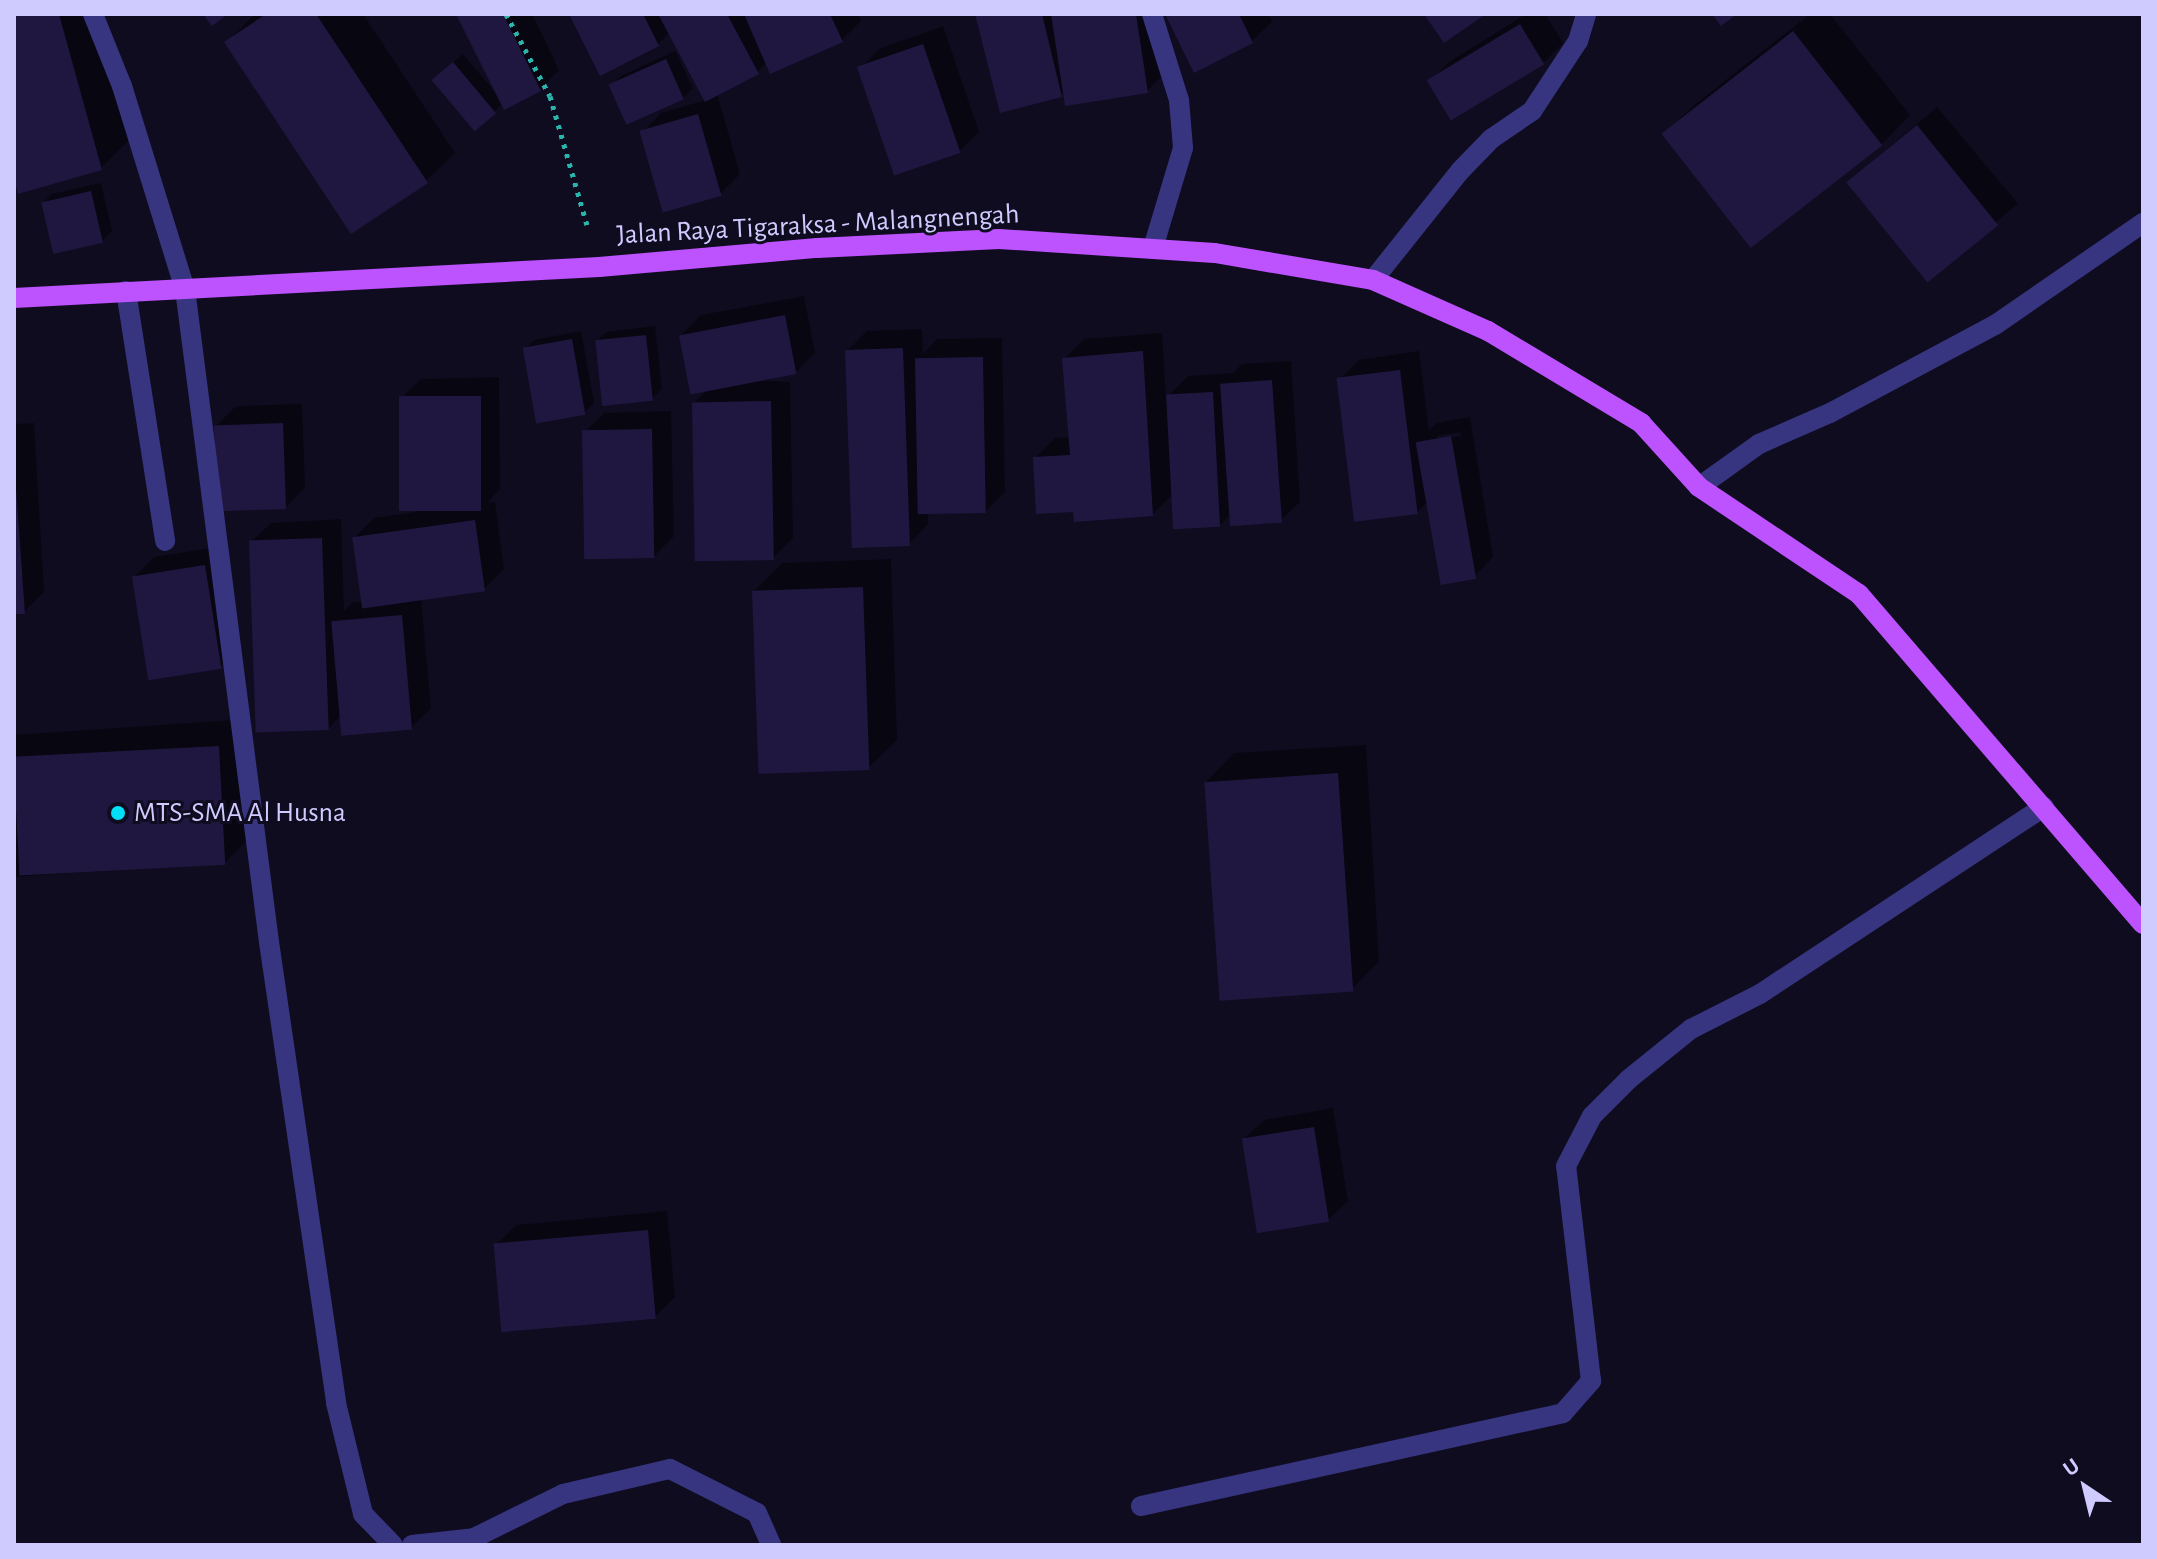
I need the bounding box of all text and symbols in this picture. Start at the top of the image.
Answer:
street label: Jalan Raya Tigaraksa - Malangnengah [616,198,1020,252]
place label: MTS-SMA Al Husna [134,796,346,830]
marker: MTS-SMA Al Husna [109,804,127,822]
north arrow [2045,1447,2125,1527]
text: U [2059,1454,2083,1480]

